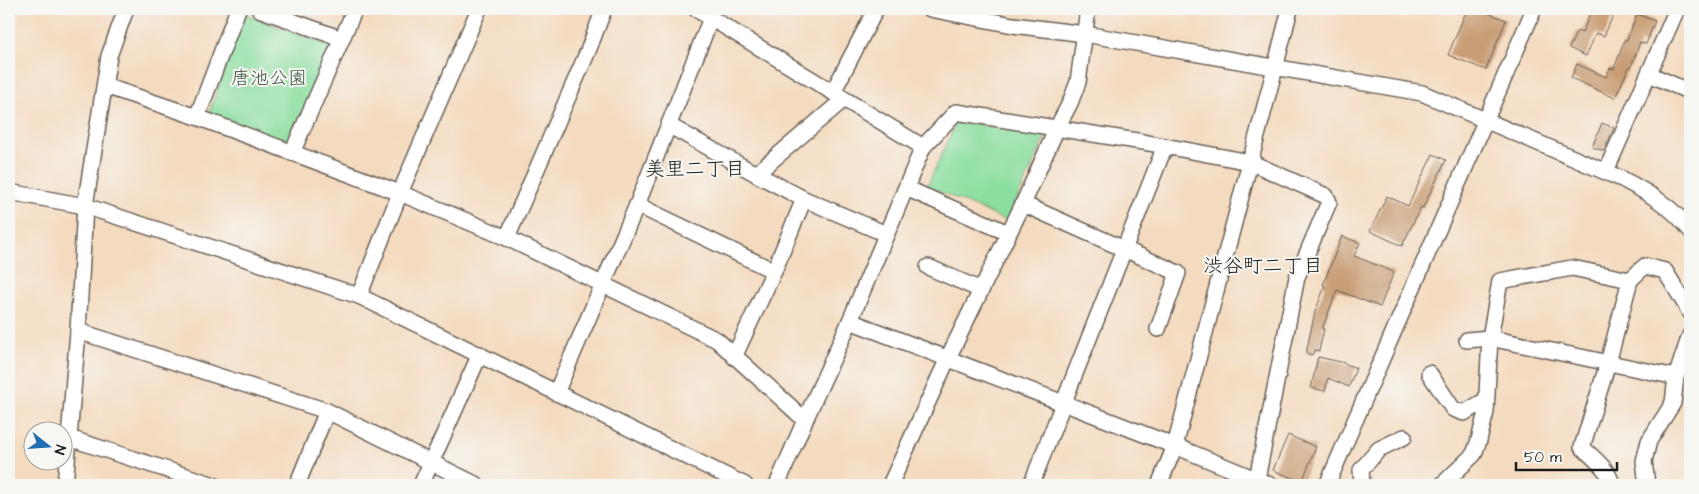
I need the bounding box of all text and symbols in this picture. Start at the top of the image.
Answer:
park label: 唐池公園 [231,65,307,92]
district label: 美里二丁目 [645,155,745,183]
district label: 渋谷町二丁目 [1203,252,1323,280]
north arrow [22,422,72,472]
scale bar [1516,439,1618,471]
text: N [49,442,70,457]
text: 50 m [1524,447,1562,468]

